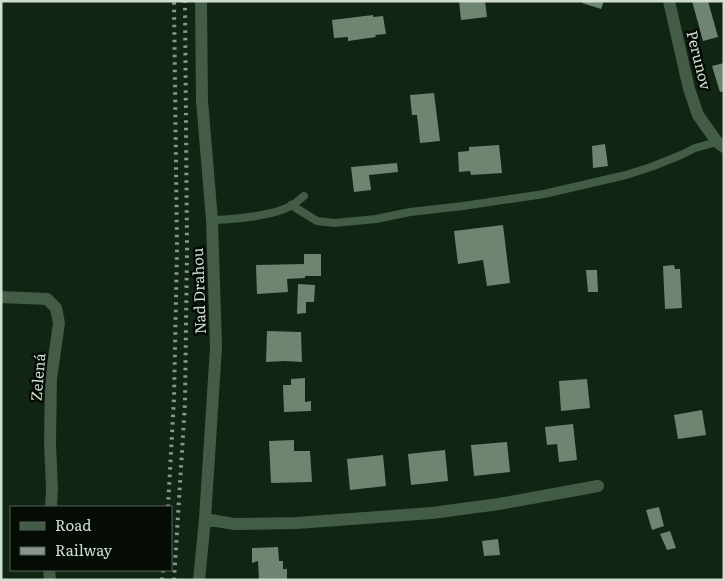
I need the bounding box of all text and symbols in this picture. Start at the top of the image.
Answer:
street label: Perunov [682,28,719,92]
street label: Nad Drahou [185,247,211,335]
street label: Zelená [23,351,51,402]
legend [10,506,172,571]
text: Road [55,513,91,536]
text: Railway [55,538,113,561]

